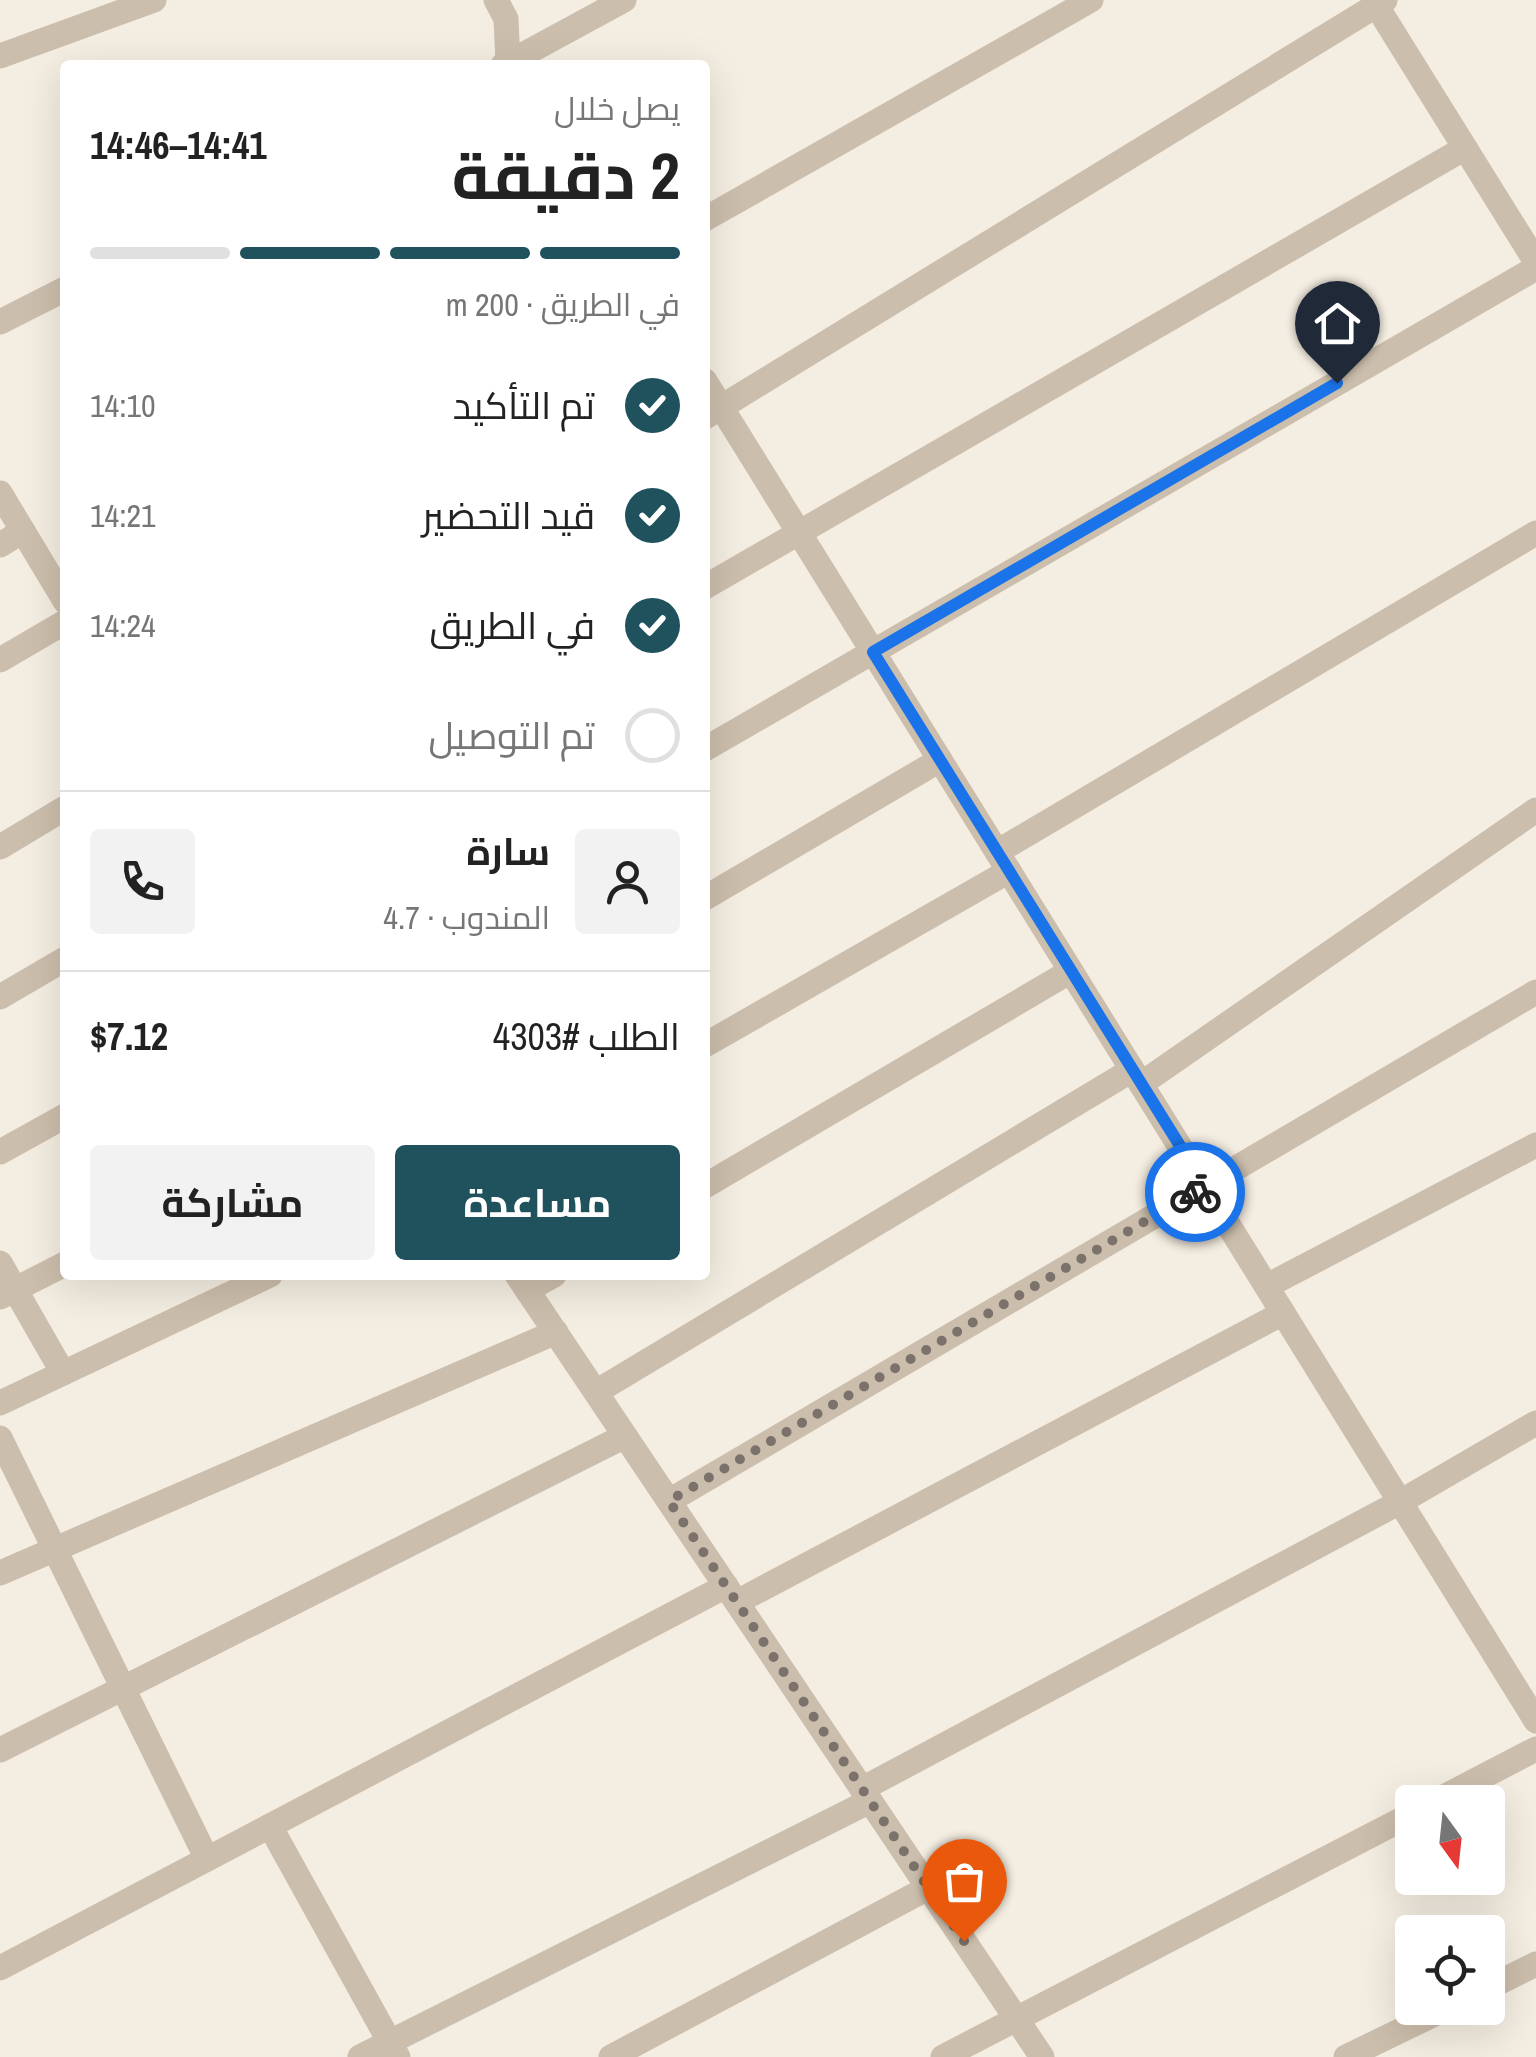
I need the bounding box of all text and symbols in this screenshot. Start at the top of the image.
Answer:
text: يصل خلال [554,87,680,130]
text: 14:41–14:46 [90,120,267,171]
text: 2 دقيقة [452,132,680,219]
pin [1295,281,1380,384]
text: في الطريق · 200 m [446,283,680,326]
icon: home [1310,296,1365,351]
icon: check [625,378,680,433]
text: تم التأكيد [453,380,595,431]
text: 14:10 [90,384,156,427]
icon: check [625,488,680,543]
text: قيد التحضير [422,490,595,541]
text: 14:21 [90,494,156,537]
icon: check [625,598,680,653]
text: في الطريق [430,600,595,651]
text: 14:24 [90,604,156,647]
text: تم التوصيل [428,710,595,761]
text: سارة [467,826,550,877]
button: phone [90,829,195,934]
button: person [575,829,680,934]
text: المندوب · 4.7 [383,896,550,939]
text: $7.12 [90,1011,168,1062]
text: الطلب #4303 [493,1011,680,1062]
courier [1145,1142,1245,1242]
button: مشاركة [90,1145,375,1260]
button: مساعدة [395,1145,680,1260]
icon: bike [1168,1165,1223,1220]
north arrow [1395,1785,1505,1895]
map controls [1395,1785,1505,2025]
pin [922,1839,1007,1942]
icon: bag [937,1854,992,1909]
button: locate [1395,1915,1505,2025]

